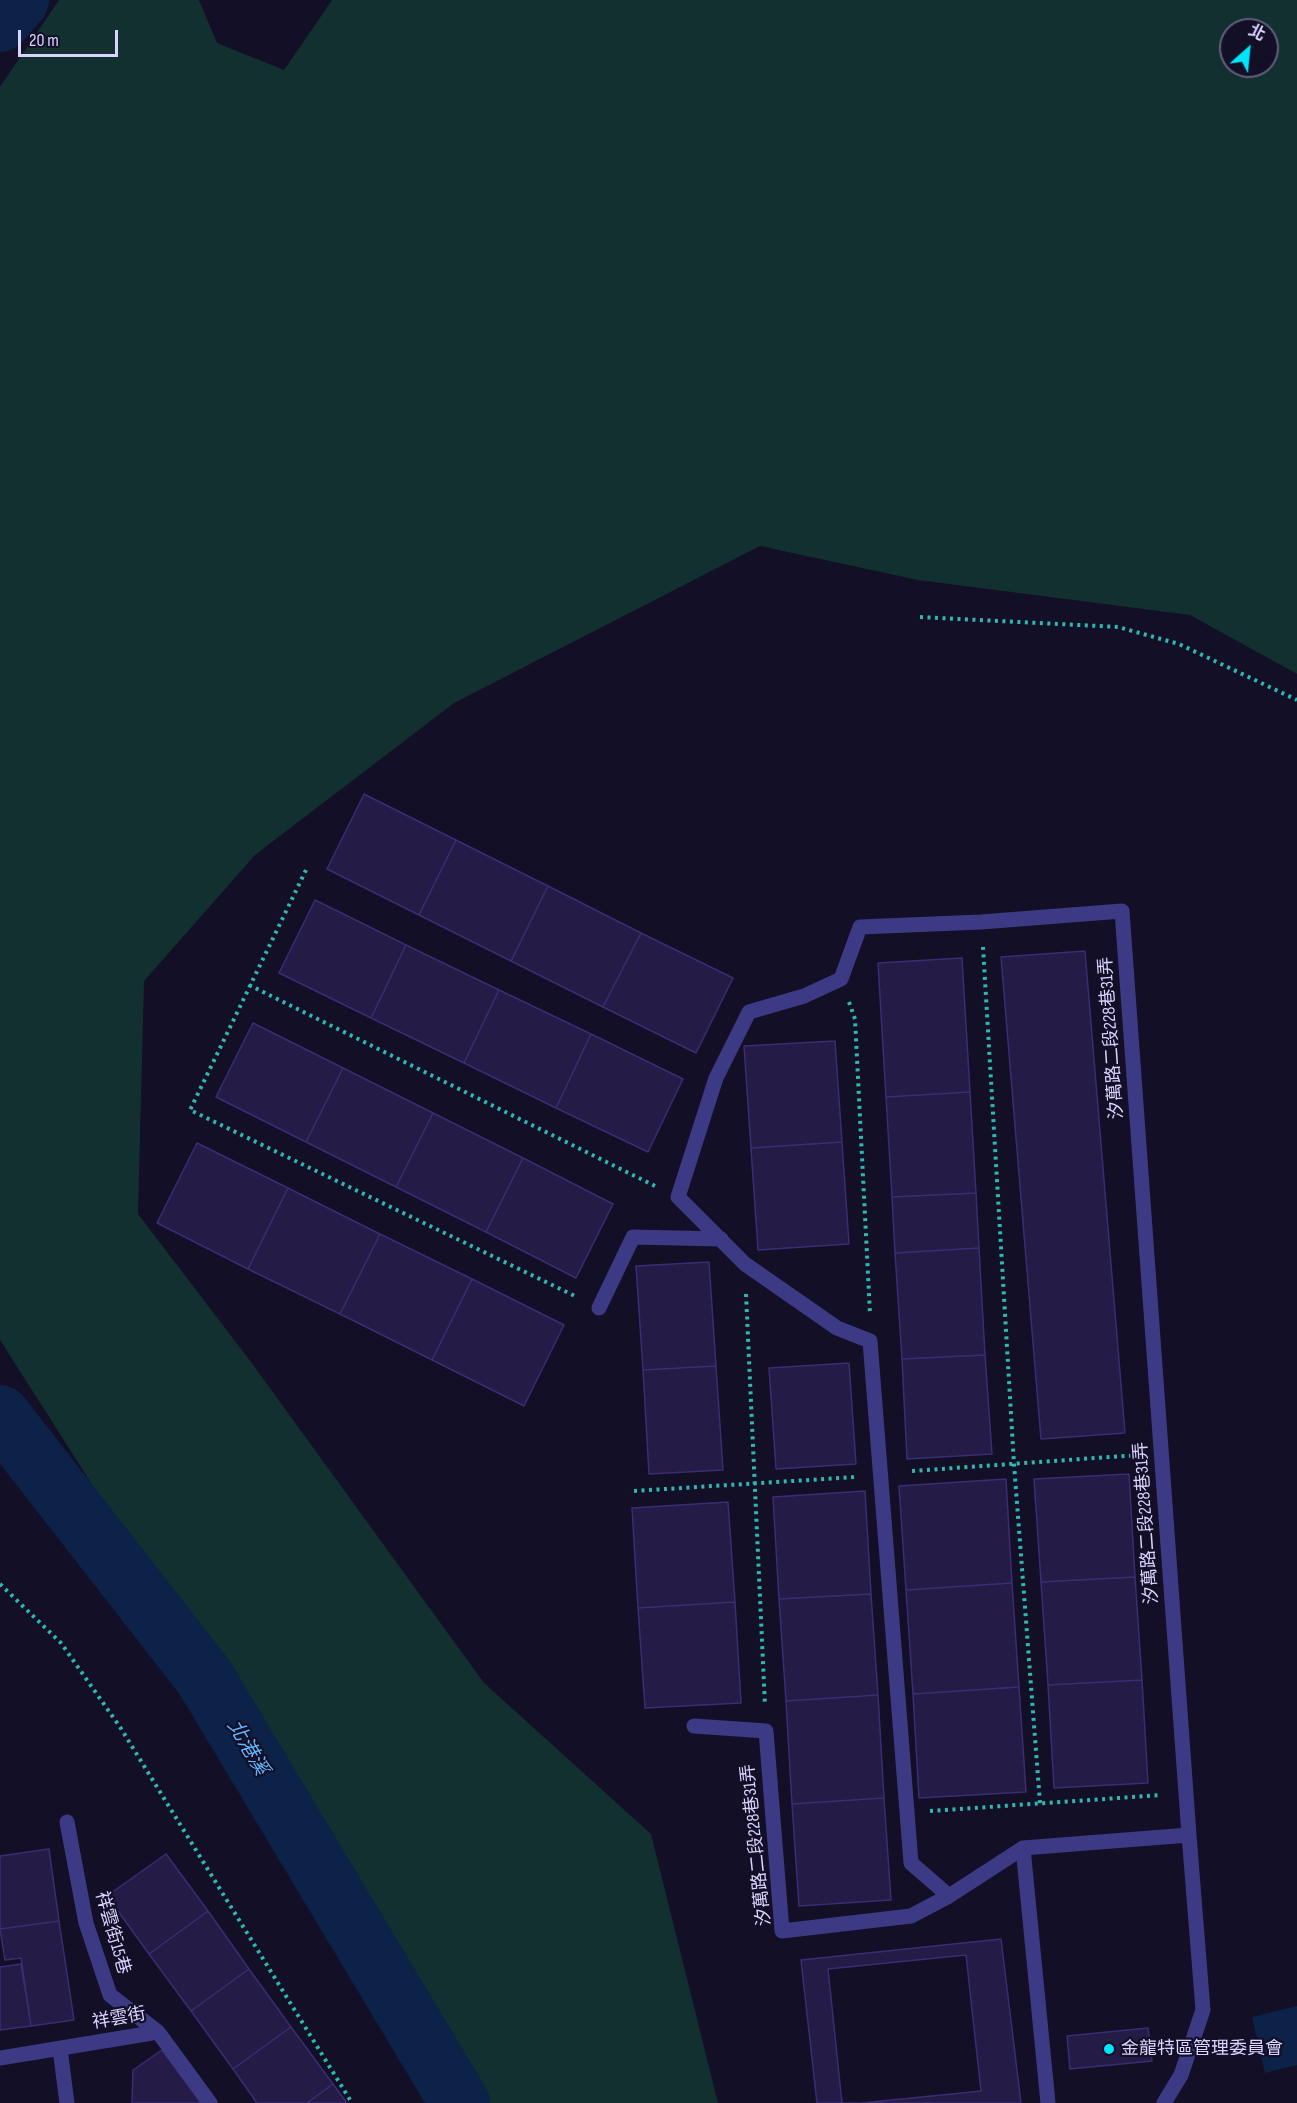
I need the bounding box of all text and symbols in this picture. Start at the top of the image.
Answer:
scale bar [21,18,122,56]
north arrow [1219,18,1279,78]
text: 北 [1245,21,1268,45]
text: 20 m [29,30,59,51]
street label: 汐萬路二段228巷31弄 [1096,956,1128,1120]
street label: 汐萬路二段228巷31弄 [1131,1441,1163,1605]
water label: 北港溪 [221,1716,273,1780]
street label: 汐萬路二段228巷31弄 [738,1763,776,1927]
street label: 祥雲街15巷 [90,1889,134,1977]
street label: 祥雲街 [91,2004,147,2034]
place label: 金龍特區管理委員會 [1121,2038,1283,2060]
marker: 金龍特區管理委員會 [1102,2042,1116,2056]

